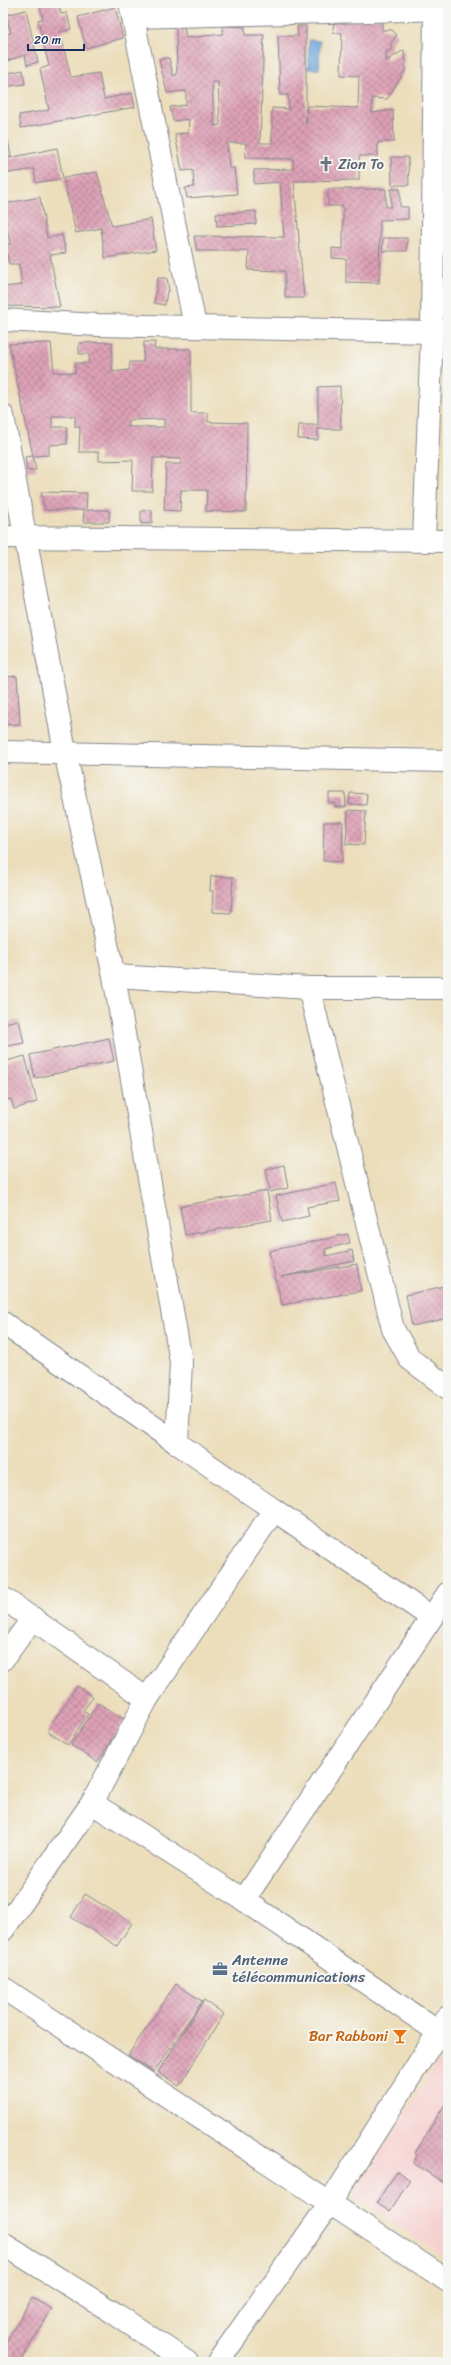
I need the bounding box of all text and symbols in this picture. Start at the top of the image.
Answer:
scale bar [28,26,84,52]
text: 20 m [34,29,61,51]
place label: Zion To [338,151,385,177]
church icon: Zion To [317,155,335,173]
place label: Antenne télécommunications [231,1947,365,1990]
office icon: Antenne télécommunications [211,1960,229,1978]
place label: Bar Rabboni [309,2023,389,2049]
bar icon: Bar Rabboni [391,2027,409,2045]

